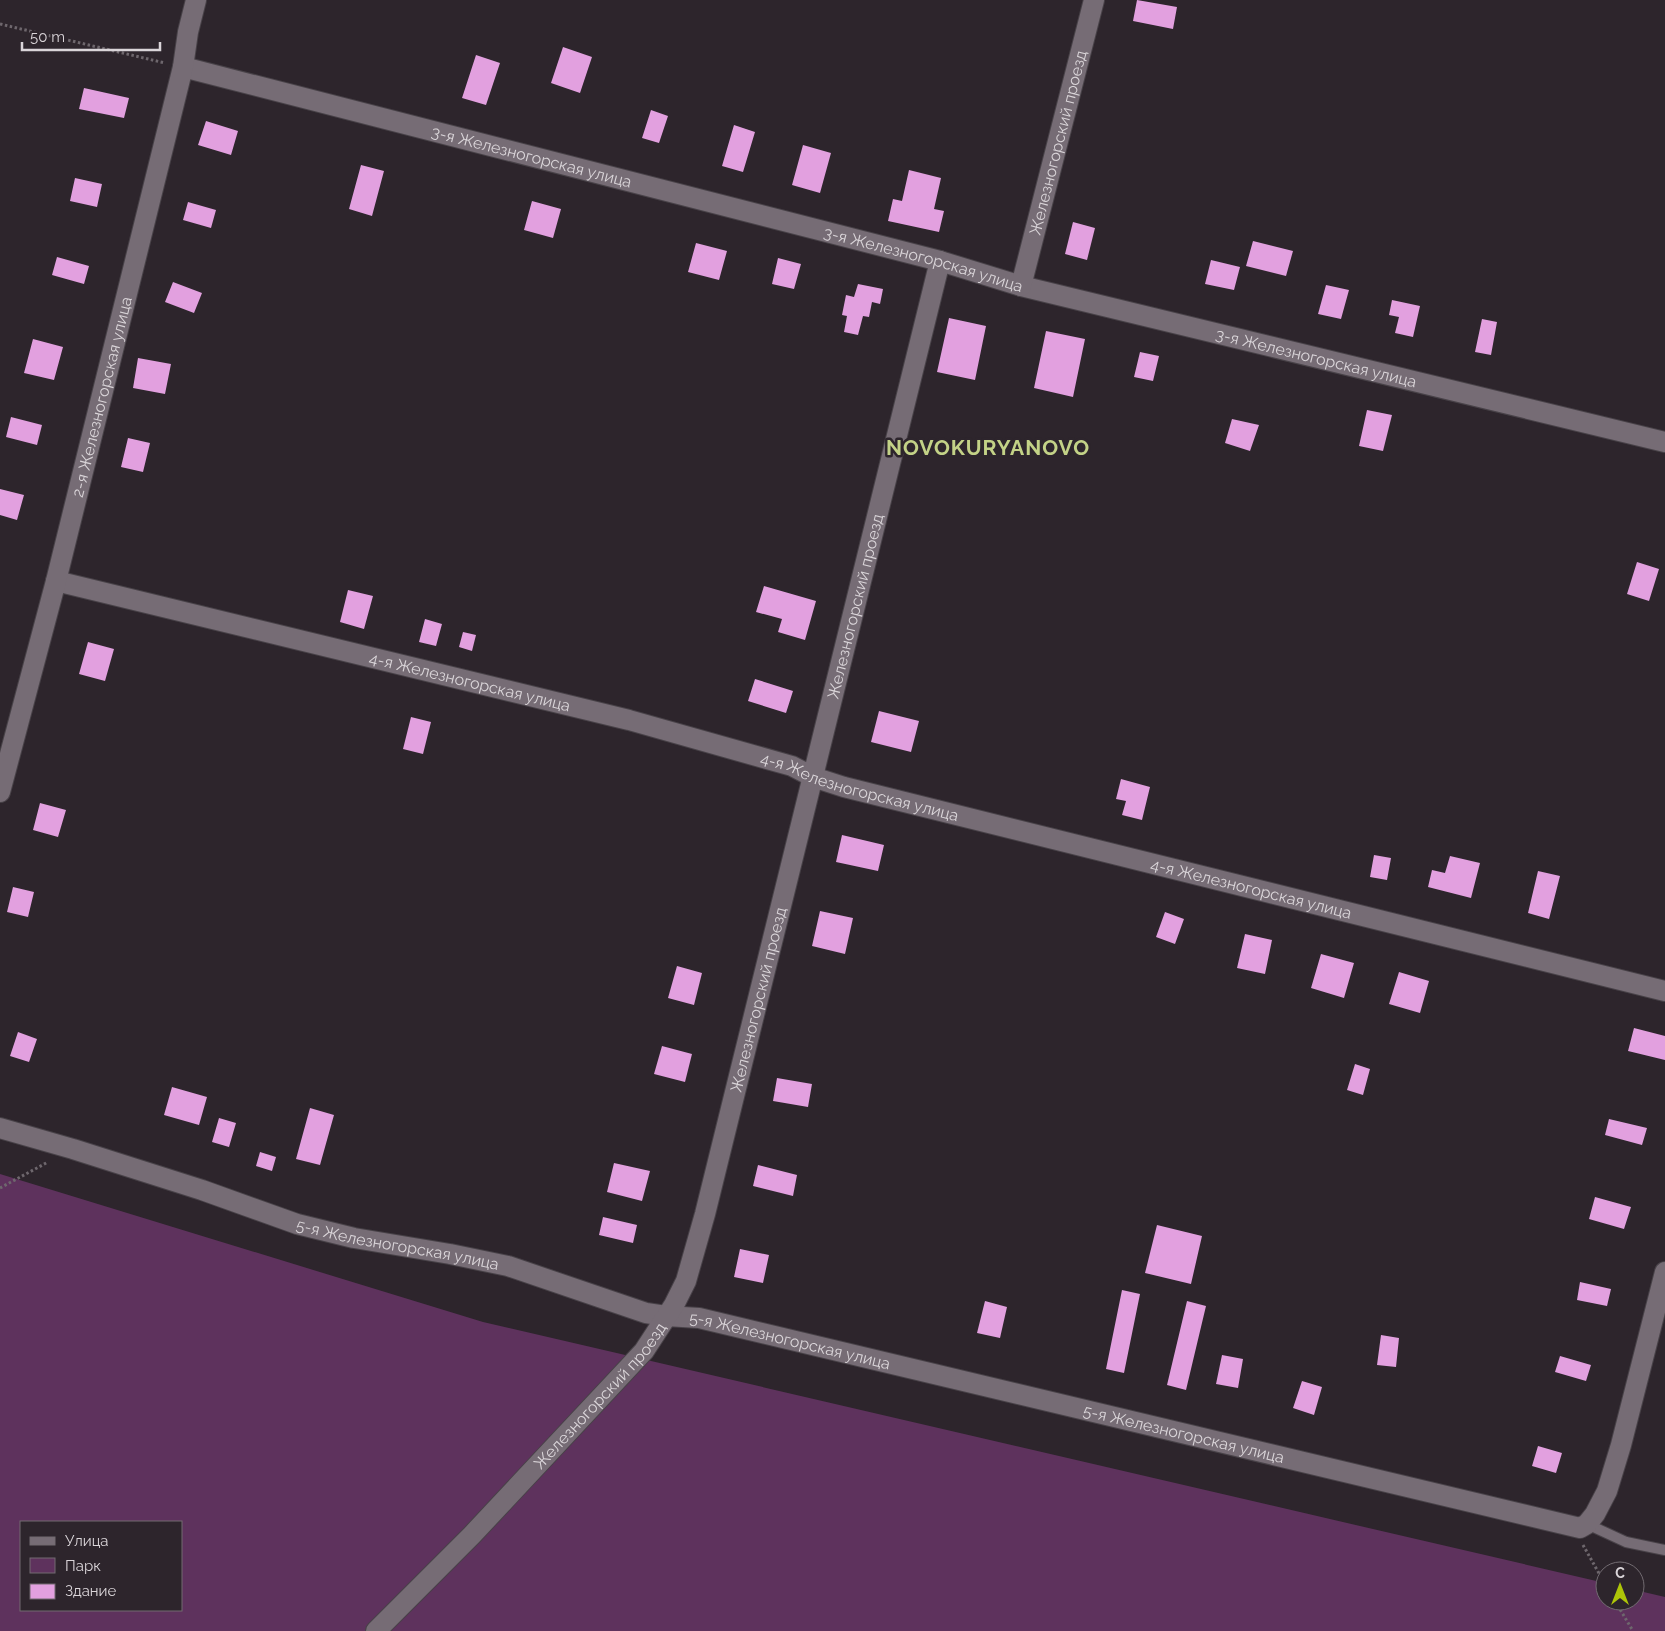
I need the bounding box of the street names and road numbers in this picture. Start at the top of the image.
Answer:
street label: Железногорский проезд [1025,48,1091,237]
street label: 3-я Железногорская улица [429,122,634,192]
street label: 3-я Железногорская улица [822,223,1025,296]
street label: 2-я Железногорская улица [68,295,136,499]
street label: 3-я Железногорская улица [1214,325,1419,391]
street label: Железногорский проезд [823,512,887,701]
street label: 4-я Железногорская улица [367,648,572,715]
street label: 4-я Железногорская улица [758,749,961,825]
street label: 4-я Железногорская улица [1149,855,1354,923]
street label: Железногорский проезд [726,905,790,1094]
street label: 5-я Железногорская улица [294,1215,501,1274]
street label: 5-я Железногорская улица [689,1308,892,1373]
street label: Железногорский проезд [530,1319,670,1473]
street label: 5-я Железногорская улица [1081,1401,1286,1467]

